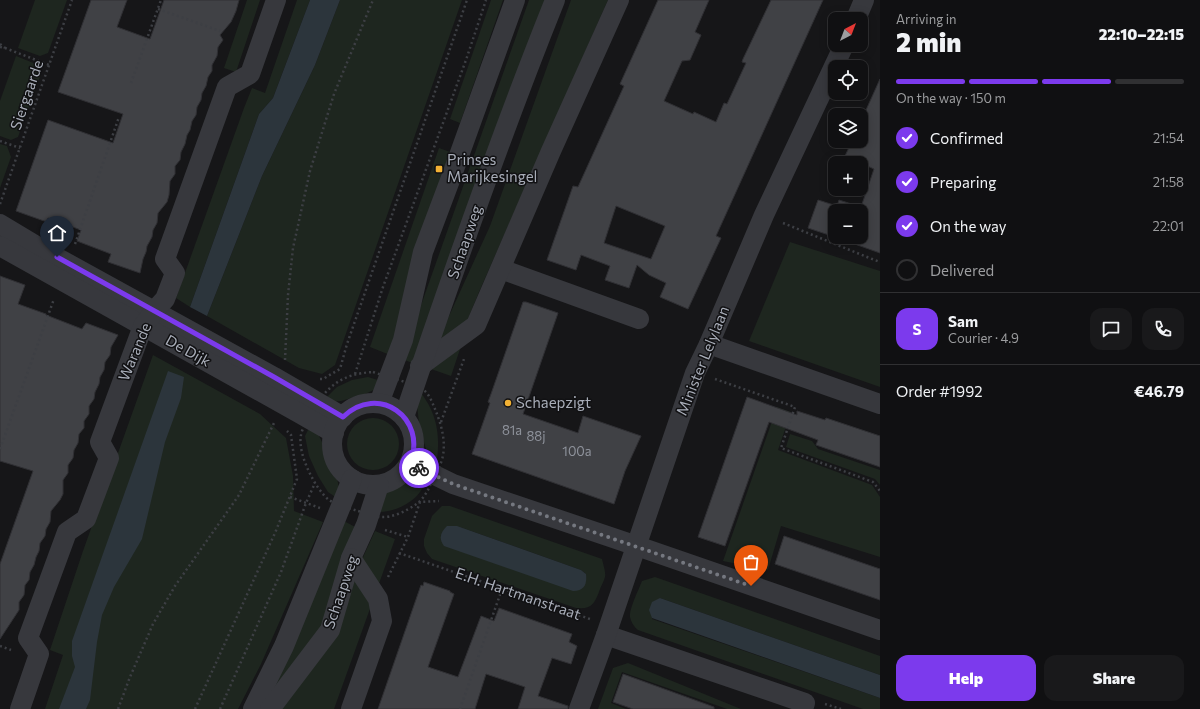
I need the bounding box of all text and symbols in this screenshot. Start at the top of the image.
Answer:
text: Arriving in [896,11,956,27]
north arrow [828,12,868,52]
map controls [828,12,868,244]
text: 22:10–22:15 [1099,25,1184,43]
text: 2 min [896,26,961,57]
street label: Siergaarde [6,57,46,132]
button: locate [828,60,868,100]
text: On the way · 150 m [896,90,1006,106]
button: layers [828,108,868,148]
icon: check [896,127,918,149]
text: Confirmed [930,129,1003,147]
text: 21:54 [1153,130,1184,146]
place label: Prinses Marijkesingel [447,150,537,185]
button: + [828,156,868,196]
marker: Prinses Marijkesingel [434,164,444,174]
icon: check [896,171,918,193]
text: Preparing [930,173,996,191]
text: 21:58 [1153,174,1184,190]
street label: Schaapweg [443,202,485,281]
button: − [828,204,868,244]
icon: check [896,215,918,237]
pin [40,216,74,257]
text: On the way [930,217,1007,235]
text: 22:01 [1152,218,1184,234]
icon: home [46,222,68,244]
text: Delivered [930,261,994,279]
street label: Minister Lelylaan [672,303,732,418]
button: chat [1090,308,1132,350]
button: phone [1142,308,1184,350]
text: Sam [948,312,978,330]
street label: Warande [114,320,154,383]
text: S [912,320,922,338]
street label: De Dijk [163,330,214,370]
text: Courier · 4.9 [948,330,1019,346]
text: Order #1992 [896,382,983,400]
text: €46.79 [1134,382,1184,400]
place label: Schaepzigt [516,393,591,411]
marker: Schaepzigt [503,398,513,408]
house number: 81a [502,422,522,438]
house number: 88j [526,428,546,444]
house number: 100a [562,443,592,459]
courier [399,448,439,488]
icon: bike [408,457,430,479]
pin [734,545,768,586]
icon: bag [740,551,762,573]
street label: Schaapweg [319,552,361,631]
street label: E.H. Hartmanstraat [453,563,583,623]
button: Help [896,655,1036,701]
button: Share [1044,655,1184,701]

